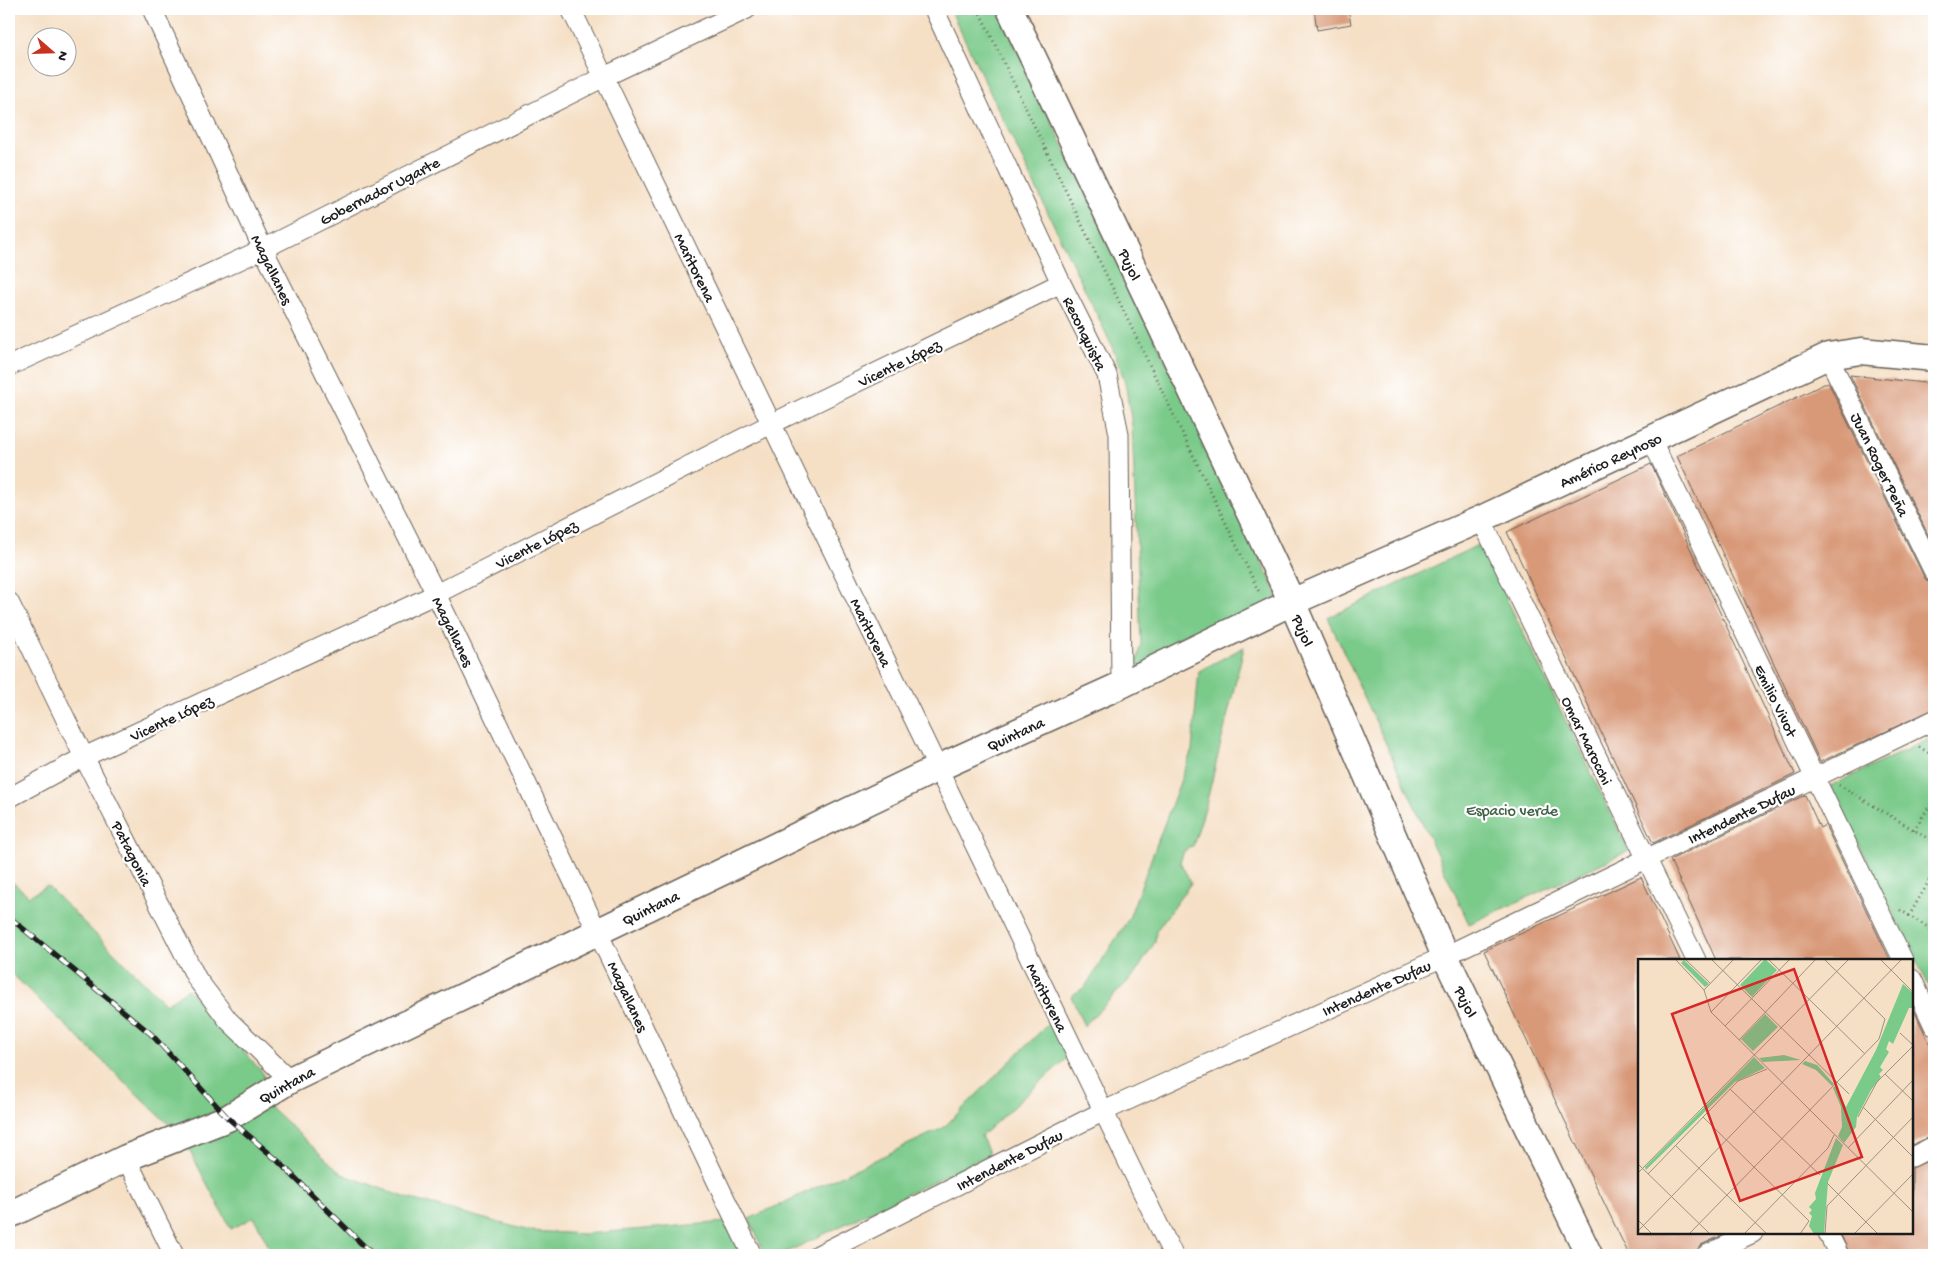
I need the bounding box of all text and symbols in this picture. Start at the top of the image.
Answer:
north arrow [28,28,78,78]
text: N [52,48,71,63]
street label: Gobernador Ugarte [317,154,444,232]
street label: Maritorena [668,231,718,307]
street label: Magallanes [245,232,295,310]
street label: Pujol [1112,246,1143,284]
street label: Reconquista [1057,294,1109,376]
street label: Vicente López [855,337,946,394]
street label: Juan Roger Peña [1844,410,1912,522]
street label: Américo Reynoso [1557,430,1665,494]
street label: Vicente López [492,517,583,575]
street label: Magallanes [426,594,476,672]
street label: Maritorena [844,596,894,672]
street label: Pujol [1285,612,1316,650]
street label: Emilio Vivot [1748,662,1800,742]
street label: Vicente López [127,692,218,748]
street label: Omar Marocchi [1555,694,1614,789]
street label: Quintana [985,714,1049,758]
street label: Intendente Dufau [1686,782,1800,850]
park label: Espacio verde [1466,803,1559,822]
street label: Patagonia [105,818,155,891]
street label: Quintana [620,888,684,932]
street label: Intendente Dufau [1320,958,1435,1023]
street label: Magallanes [601,959,651,1037]
inset map [1638,959,1913,1234]
street label: Maritorena [1020,961,1070,1037]
street label: Pujol [1448,983,1480,1021]
street label: Quintana [256,1063,320,1110]
street label: Intendente Dufau [954,1127,1067,1197]

